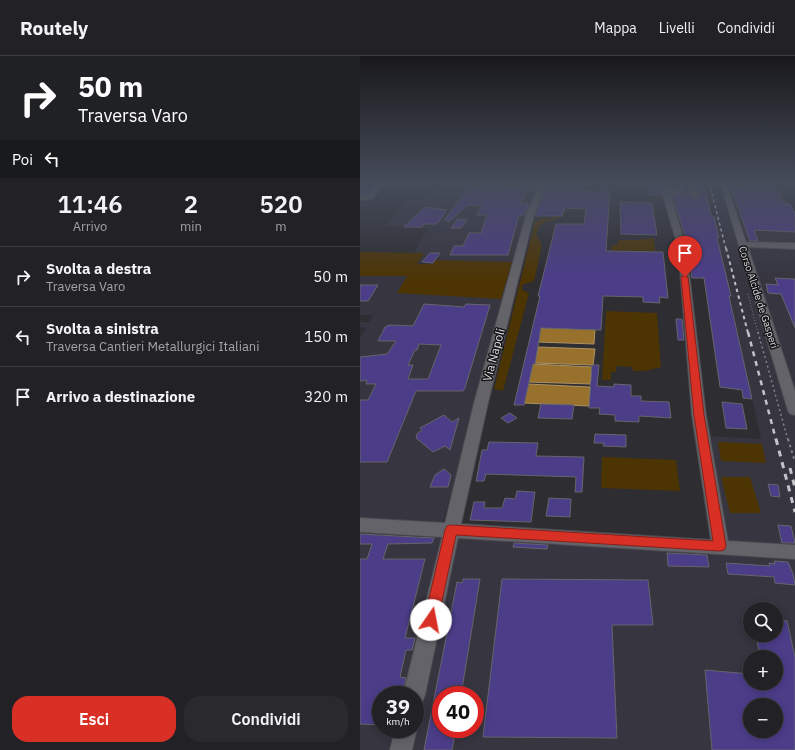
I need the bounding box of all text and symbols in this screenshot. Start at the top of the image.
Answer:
text: Routely [20,16,88,40]
text: Mappa [594,19,637,37]
text: Livelli [659,19,695,37]
text: Condividi [717,19,775,37]
text: 50 m [78,68,143,105]
icon: right [12,72,64,124]
text: Traversa Varo [78,104,188,127]
icon: left [41,148,63,170]
text: Poi [12,150,33,169]
text: 11:46 [57,188,123,220]
text: 2 [184,188,198,220]
text: 520 [259,188,303,220]
text: Arrivo [73,218,107,235]
text: min [180,218,202,235]
text: m [275,218,287,235]
pin [668,236,702,277]
icon: arrive [674,242,696,264]
street label: Corso Alcide de Gasperi [736,244,781,350]
text: Svolta a destra [46,259,151,278]
icon: right [12,266,34,288]
text: 50 m [313,267,348,286]
text: Traversa Varo [46,278,125,295]
text: Svolta a sinistra [46,319,159,338]
icon: left [12,326,34,348]
text: 150 m [304,327,348,346]
street label: Via Napoli [479,327,508,383]
text: Traversa Cantieri Metallurgici Italiani [46,338,260,355]
icon: arrive [12,386,34,408]
text: Arrivo a destinazione [46,387,195,406]
text: 320 m [304,387,348,406]
position arrow [410,599,452,641]
map controls [743,602,783,738]
button: search [743,602,783,642]
button: + [743,650,783,690]
speed limit sign: 40 [432,686,484,738]
text: 39 [386,693,410,720]
button: Esci [12,696,176,742]
button: Condividi [184,696,348,742]
button: − [743,698,783,738]
text: km/h [386,715,410,728]

